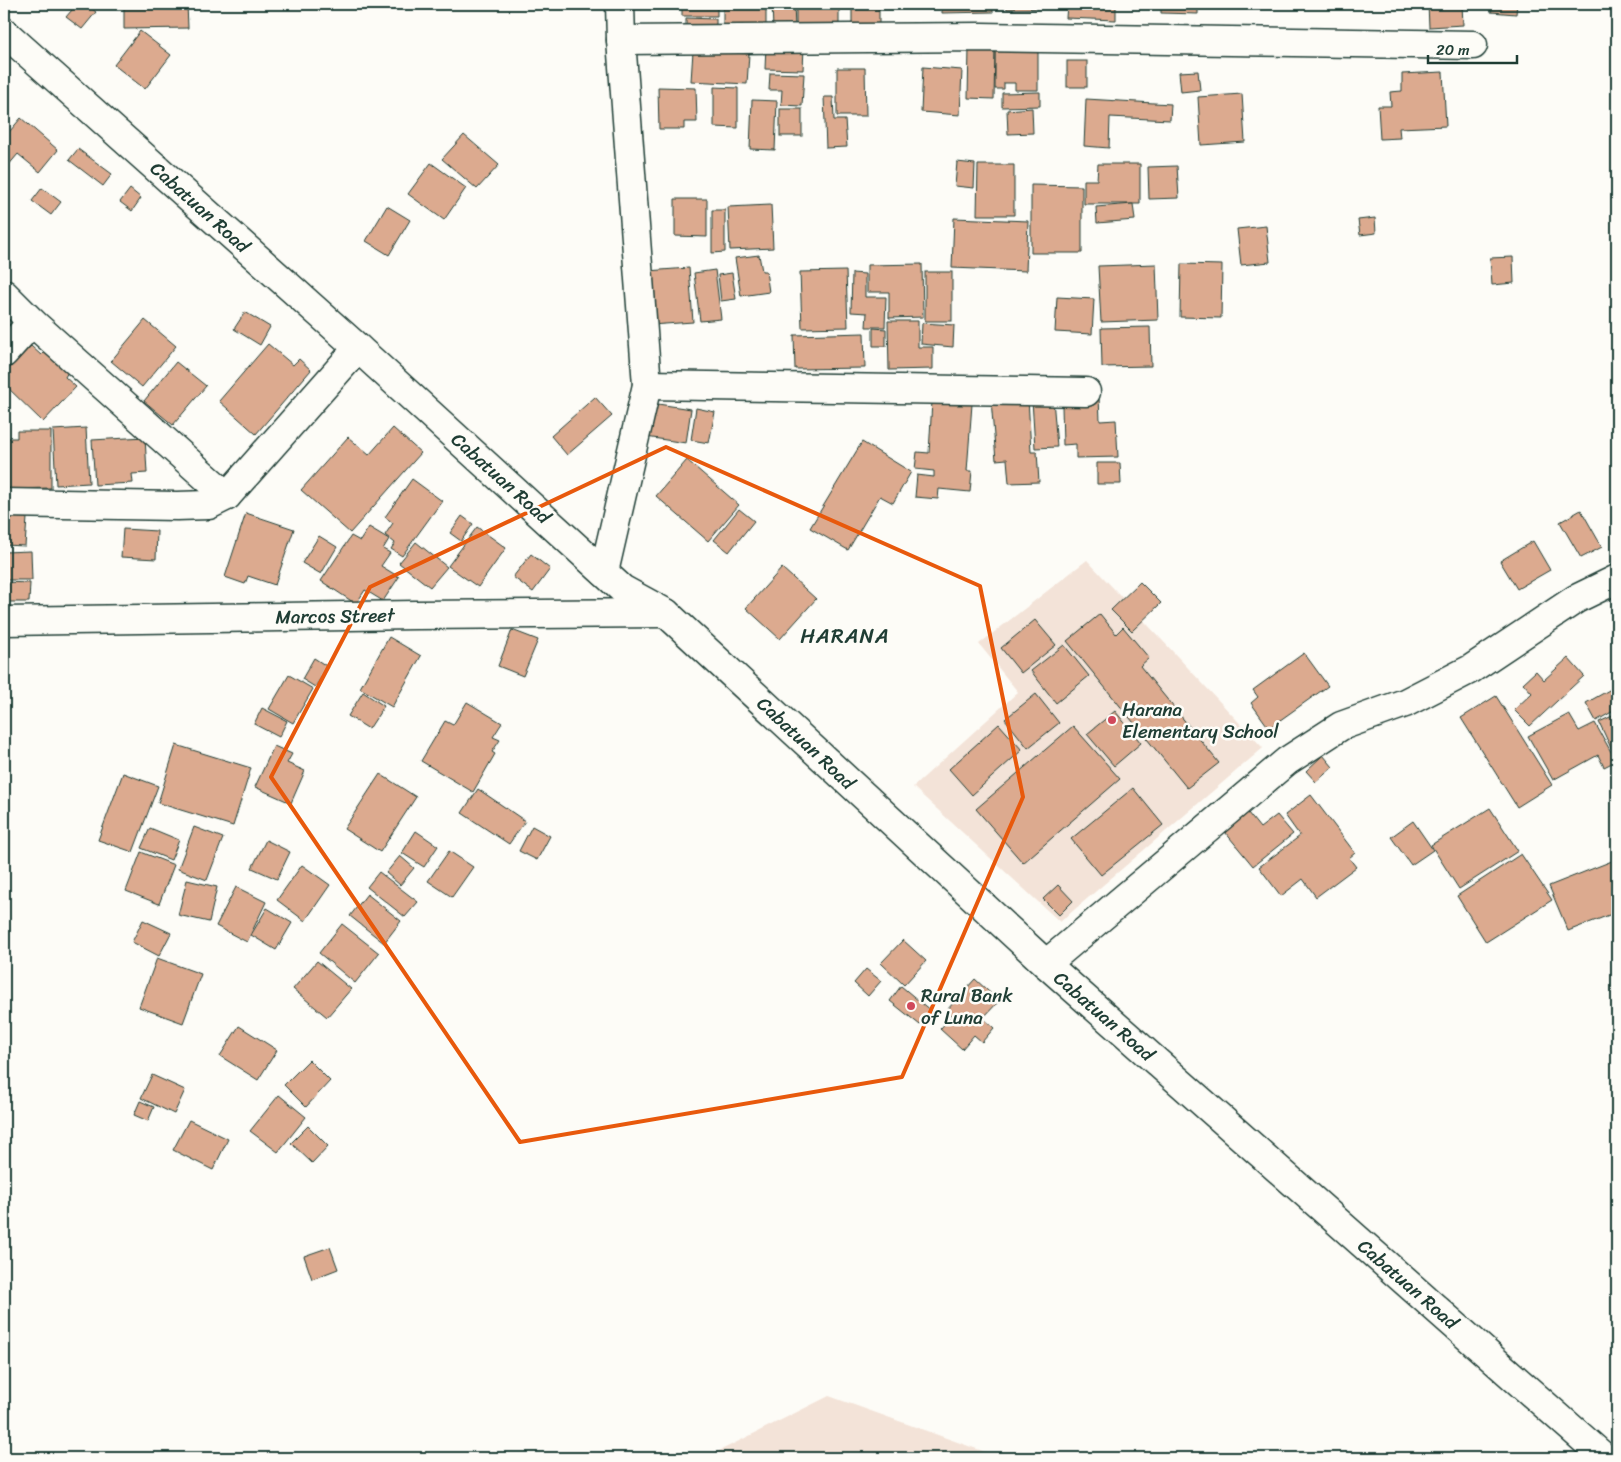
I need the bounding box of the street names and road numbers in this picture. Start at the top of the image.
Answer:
street label: Cabatuan Road [142,153,259,263]
street label: Cabatuan Road [443,424,560,534]
street label: Marcos Street [275,598,396,634]
street label: Cabatuan Road [749,688,865,799]
street label: Cabatuan Road [1046,962,1164,1071]
street label: Cabatuan Road [1350,1230,1468,1339]

